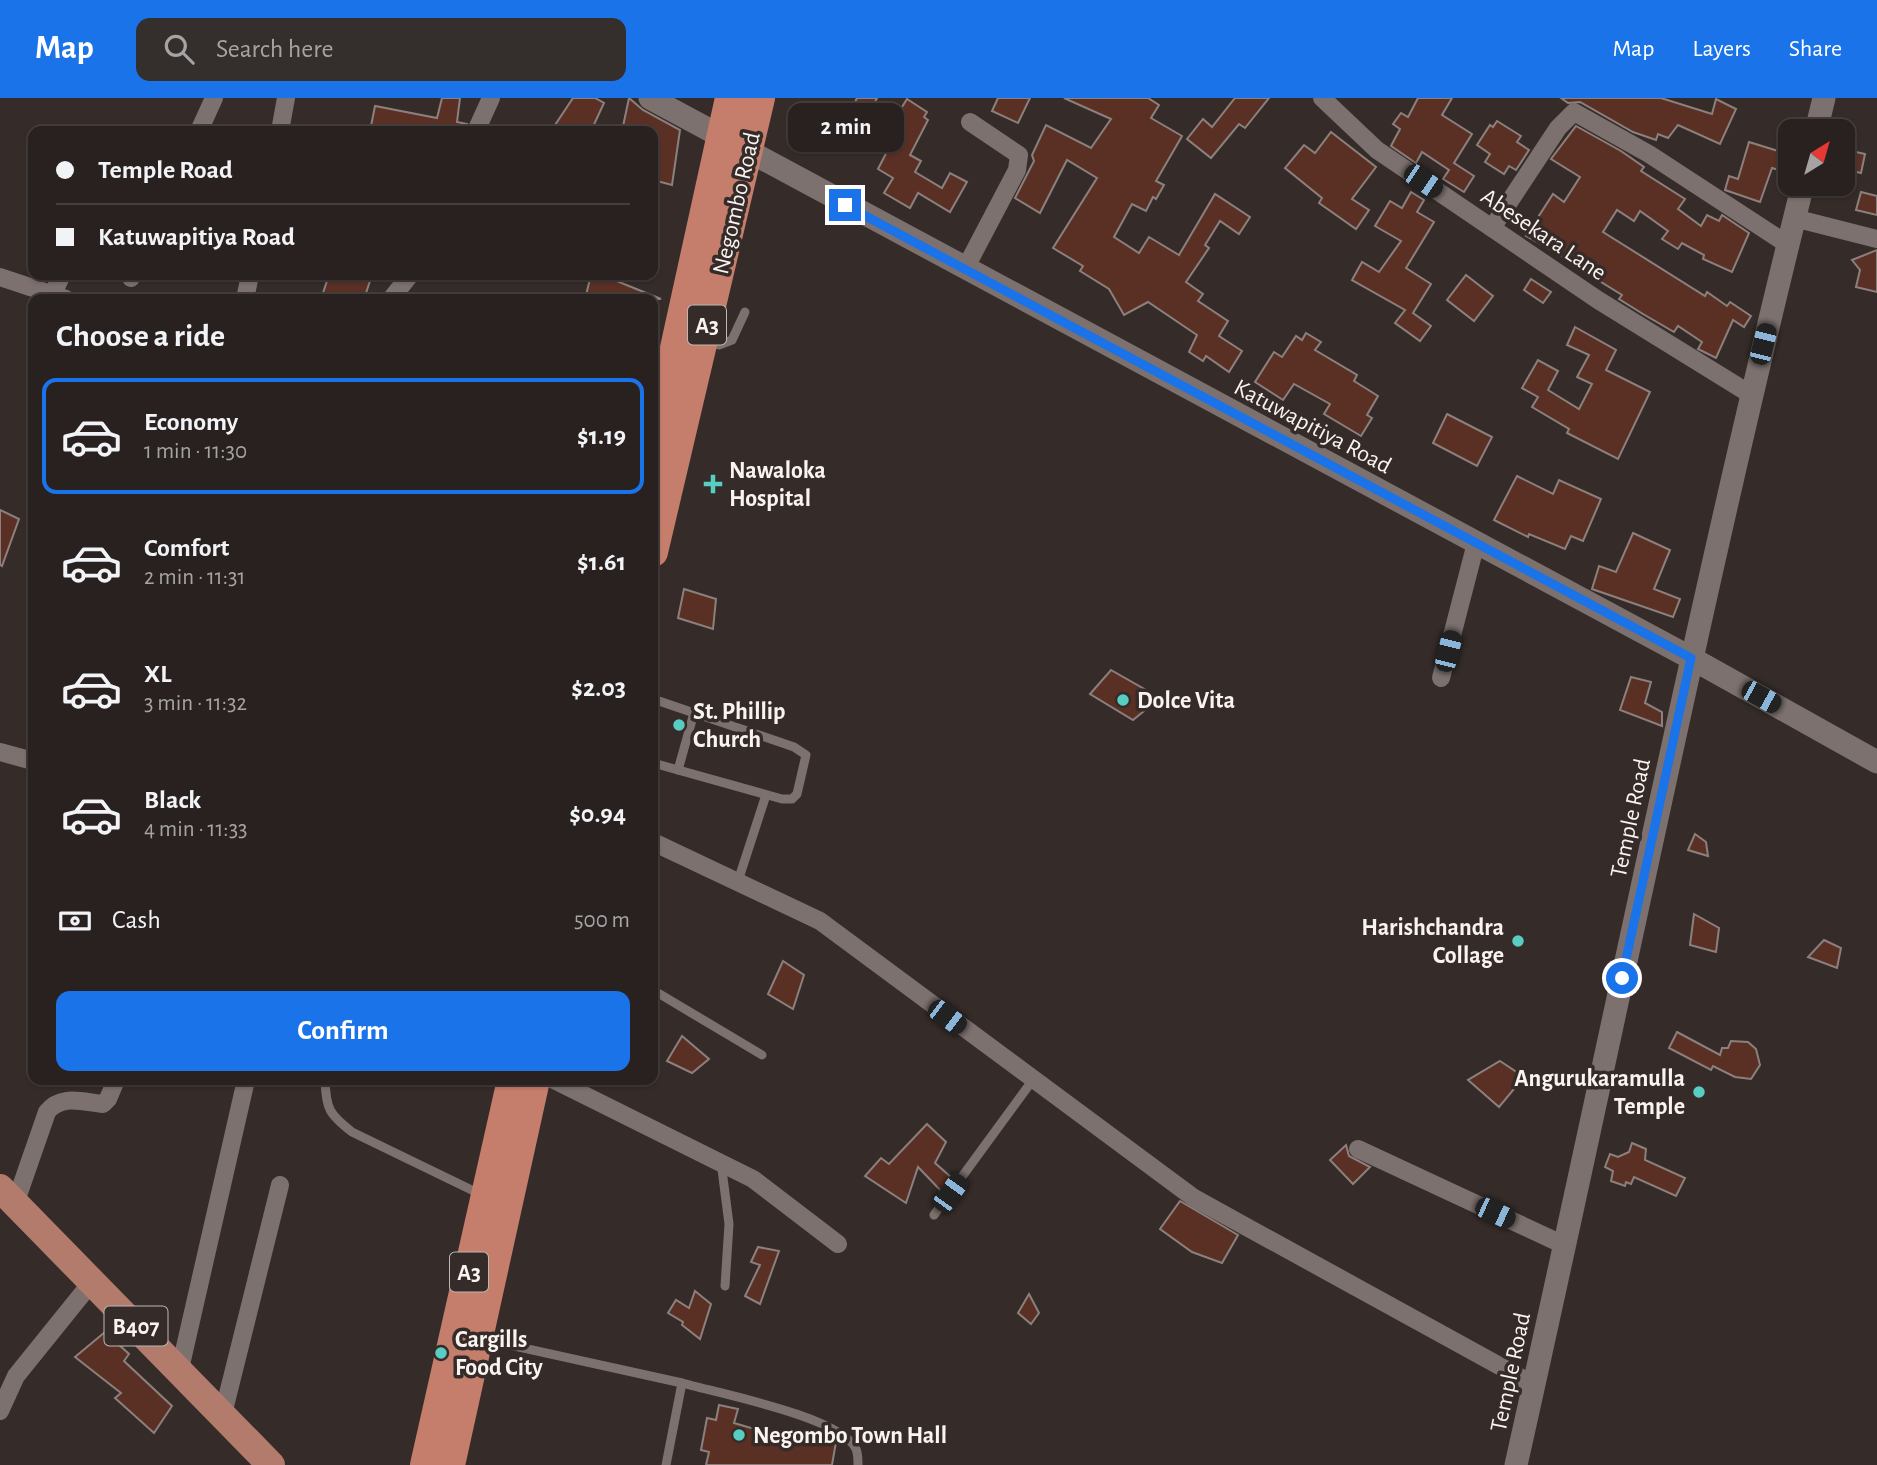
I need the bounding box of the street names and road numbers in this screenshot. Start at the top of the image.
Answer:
street label: Negombo Road [709,130,765,277]
street label: Abesekara Lane [1476,184,1610,285]
road number: A3 [688,306,726,344]
street label: Katuwapitiya Road [1230,375,1395,478]
street label: Temple Road [1607,756,1655,880]
road number: A3 [450,1252,488,1292]
road number: B407 [104,1306,168,1345]
street label: Temple Road [1487,1310,1535,1434]

